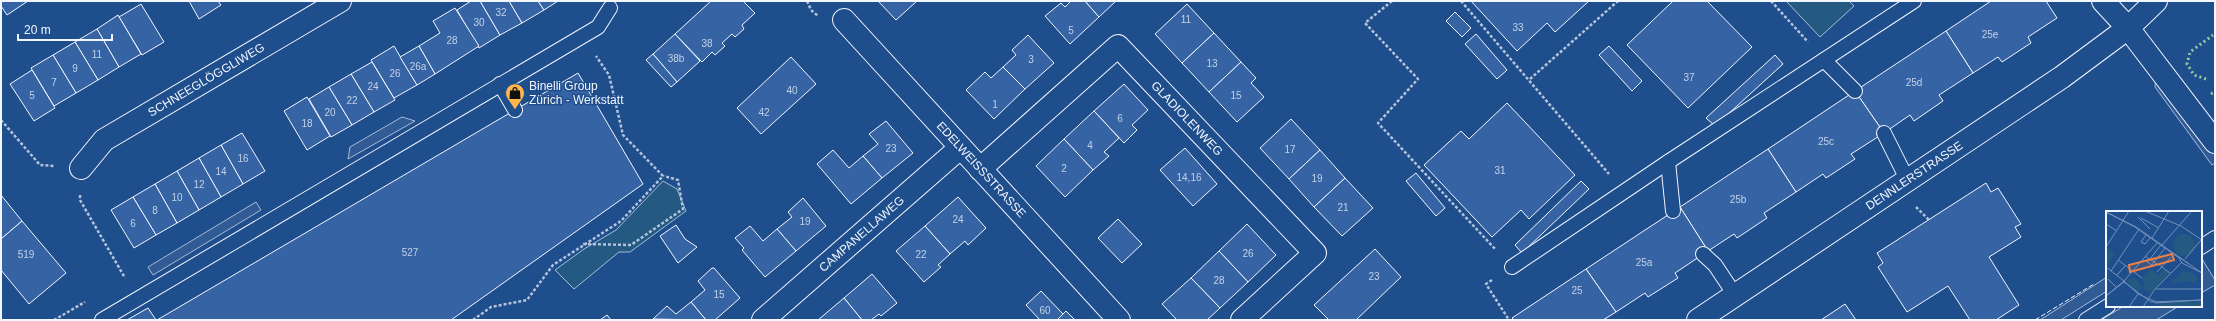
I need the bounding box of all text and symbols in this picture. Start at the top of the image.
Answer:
house number: 32 [495,7,507,18]
house number: 11 [1181,14,1192,25]
scale bar [18,16,112,42]
house number: 30 [473,17,485,28]
house number: 33 [1512,22,1524,33]
text: 20 m [24,23,51,37]
house number: 5 [1068,25,1074,36]
house number: 25e [1982,29,1999,40]
house number: 28 [446,35,458,46]
house number: 38 [701,38,713,49]
street label: SCHNEEGLÖGGLIWEG [146,40,267,119]
house number: 11 [92,49,103,60]
house number: 38b [668,53,685,64]
house number: 3 [1028,54,1034,65]
house number: 13 [1206,58,1218,69]
house number: 26a [410,61,427,72]
house number: 9 [72,63,78,74]
house number: 26 [389,68,401,79]
house number: 37 [1683,72,1695,83]
house number: 7 [51,77,57,88]
house number: 25d [1906,77,1922,88]
street label: GLADIOLENWEG [1148,78,1226,159]
place label: Binelli Group Zürich - Werkstatt [529,79,624,107]
house number: 24 [367,81,379,92]
shop icon: Binelli Group Zürich - Werkstatt [504,82,526,110]
house number: 40 [786,85,798,96]
house number: 5 [29,90,35,101]
house number: 15 [1230,90,1242,101]
house number: 22 [346,95,358,106]
house number: 1 [992,99,998,110]
house number: 20 [324,107,336,118]
house number: 42 [758,107,770,118]
house number: 6 [1117,113,1123,124]
house number: 18 [301,118,313,129]
street label: EDELWEISSSTRASSE [934,119,1029,221]
house number: 25c [1818,136,1834,147]
street label: DENNLERSTRASSE [1863,138,1965,213]
house number: 4 [1087,140,1093,151]
house number: 23 [885,143,897,154]
house number: 17 [1284,144,1296,155]
house number: 16 [237,153,249,164]
house number: 2 [1061,163,1067,174]
house number: 31 [1494,165,1506,176]
house number: 14 [215,166,227,177]
house number: 14,16 [1176,172,1202,183]
house number: 19 [1311,173,1323,184]
house number: 12 [193,179,205,190]
house number: 10 [171,192,183,203]
street label: CAMPANELLAWEG [816,193,907,275]
house number: 25b [1730,194,1747,205]
house number: 21 [1337,202,1349,213]
house number: 8 [152,205,158,216]
inset map [2106,211,2202,307]
house number: 24 [952,214,964,225]
house number: 19 [799,216,811,227]
house number: 6 [130,218,136,229]
house number: 527 [402,247,419,258]
house number: 26 [1242,248,1254,259]
house number: 519 [18,249,35,260]
house number: 22 [915,249,927,260]
house number: 25a [1636,257,1653,268]
house number: 23 [1368,271,1380,282]
house number: 28 [1213,275,1225,286]
house number: 25 [1571,285,1583,296]
house number: 15 [713,289,725,300]
house number: 60 [1039,305,1051,316]

